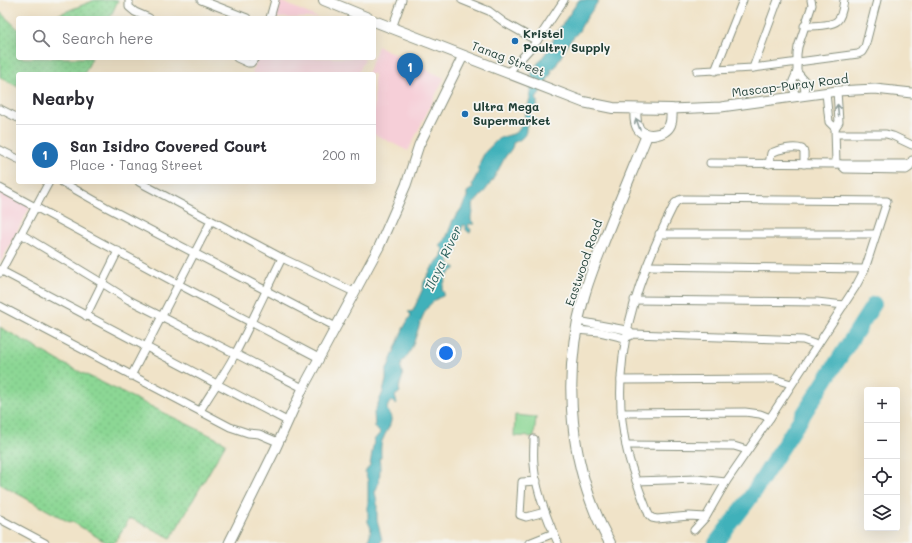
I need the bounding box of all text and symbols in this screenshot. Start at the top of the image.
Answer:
search box [16,16,376,60]
place label: Kristel Poultry Supply [523,25,611,55]
icon: search [30,27,52,49]
text: Search here [62,28,153,48]
marker: Kristel Poultry Supply [510,36,520,46]
street label: Tanag Street [469,37,547,79]
pin: 1 [397,53,423,86]
street label: Mascap-Puray Road [731,70,849,100]
text: Nearby [32,87,94,109]
place label: Ultra Mega Supermarket [473,98,550,128]
one-way arrow [835,104,842,117]
marker: Ultra Mega Supermarket [460,109,470,119]
one-way arrow [633,118,641,130]
text: San Isidro Covered Court [70,136,267,156]
text: 1 [42,146,48,163]
text: 200 m [322,146,360,163]
text: Place · Tanag Street [70,156,203,173]
street label: Eastwood Road [561,217,605,308]
water label: Ilaya River [420,222,465,293]
your location [436,343,456,363]
map controls [864,387,900,531]
button: + [864,387,900,423]
button: − [864,423,900,459]
button: locate [864,459,900,495]
button: layers [864,495,900,531]

